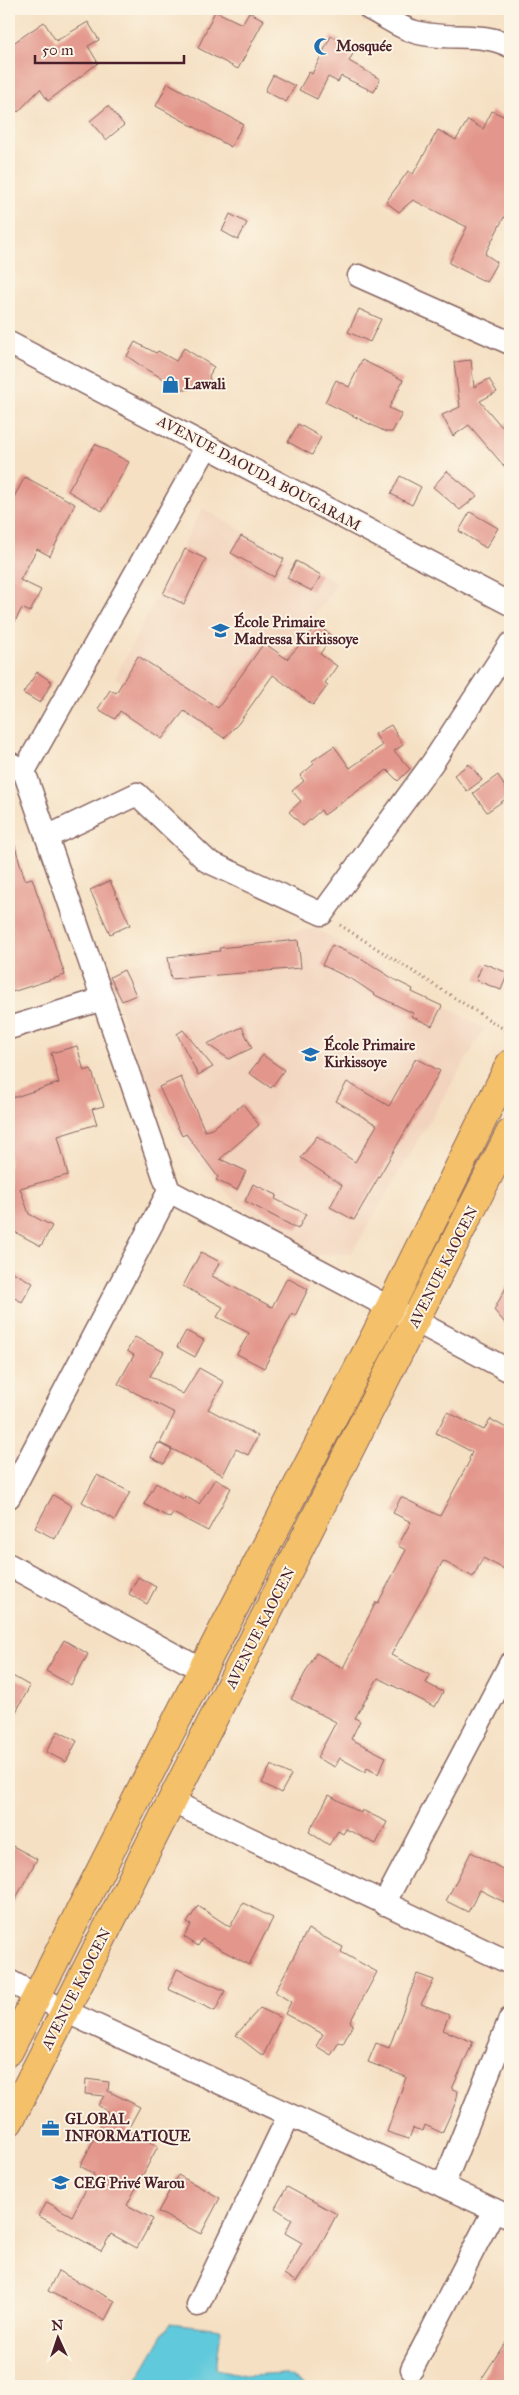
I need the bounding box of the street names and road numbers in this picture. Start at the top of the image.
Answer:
street label: AVENUE DAOUDA BOUGARAM [153,411,364,534]
street label: AVENUE KAOCEN [404,1203,482,1332]
street label: AVENUE KAOCEN [221,1564,299,1693]
street label: AVENUE KAOCEN [37,1925,115,2054]

